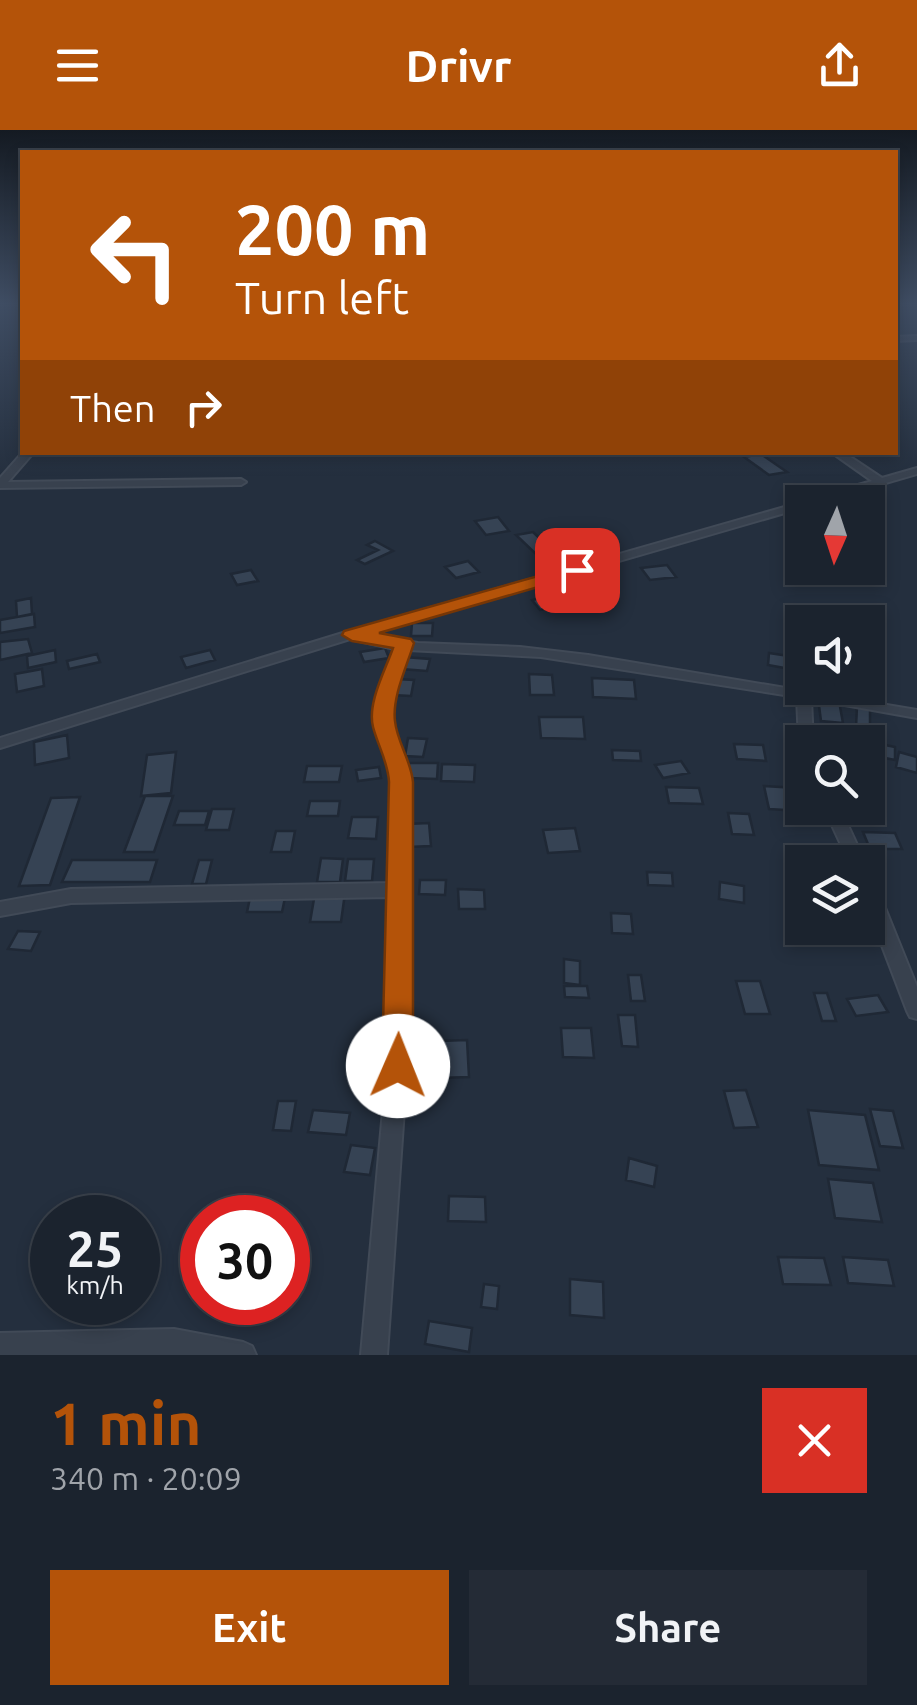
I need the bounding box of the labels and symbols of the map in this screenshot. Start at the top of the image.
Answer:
north arrow [785,485,885,585]
pin [535,528,620,613]
position arrow [346,1014,450,1118]
speed limit sign: 30 [180,1195,310,1325]

